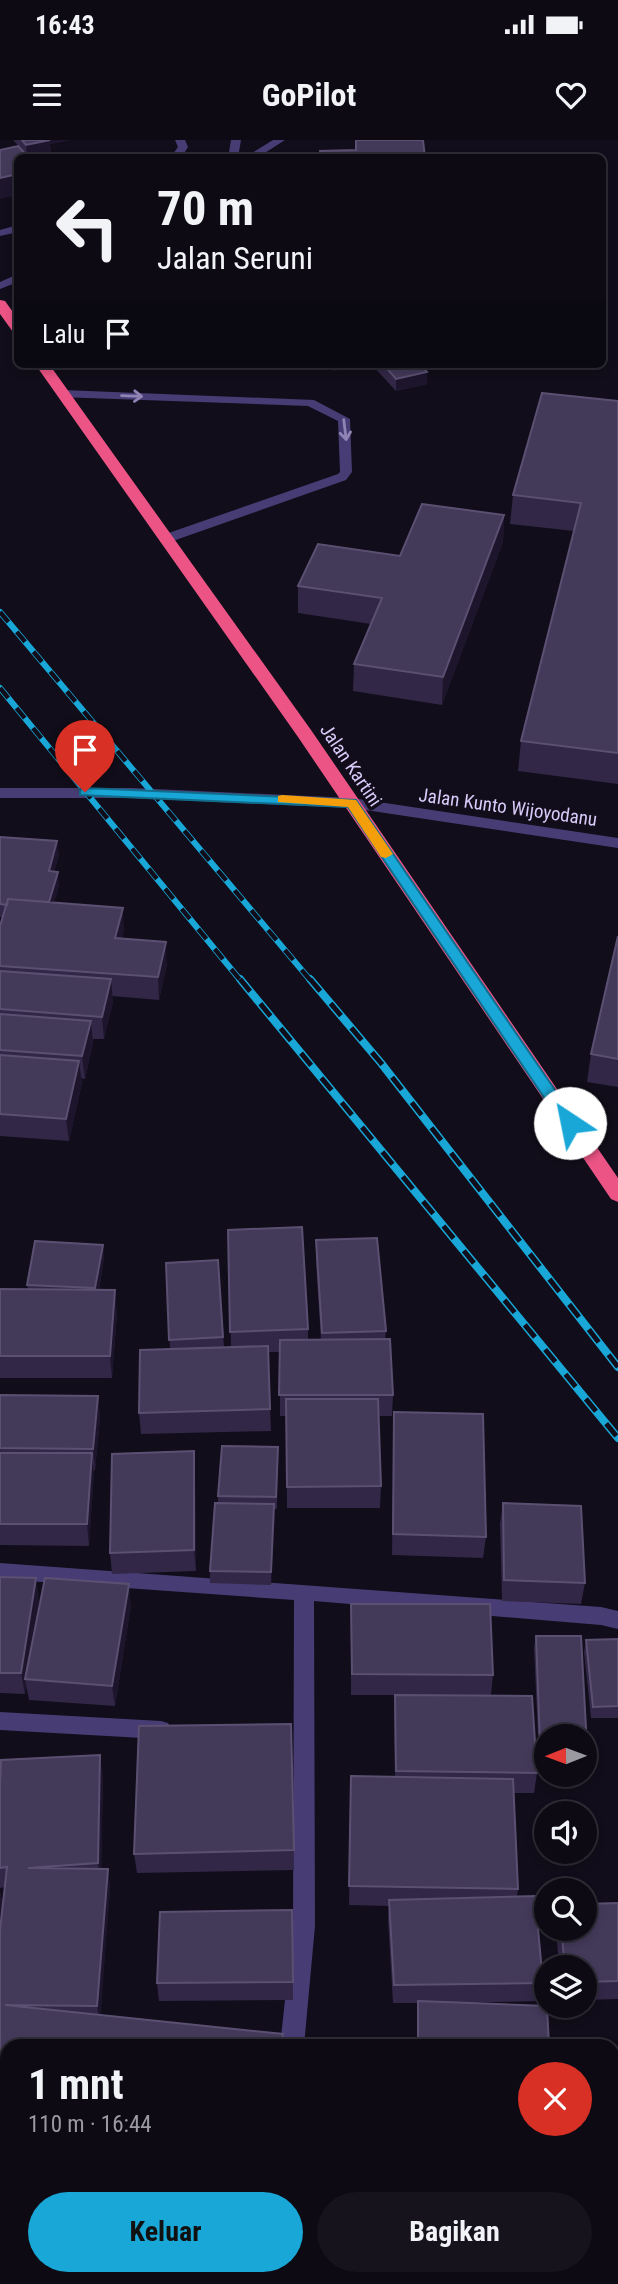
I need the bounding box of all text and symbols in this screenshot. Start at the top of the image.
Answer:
text: 16:43 [35,10,95,40]
icon: menu [28,76,66,114]
text: GoPilot [262,76,356,114]
icon: heart [552,76,590,114]
text: 70 m [157,180,254,237]
icon: left [42,182,133,273]
text: Jalan Seruni [157,239,313,277]
icon: arrive [99,315,137,353]
text: Lalu [42,319,85,349]
one-way arrow [120,390,143,403]
one-way arrow [338,419,351,441]
street label: Jalan Kartini [315,719,387,811]
pin [55,720,115,792]
icon: arrive [66,731,104,769]
street label: Jalan Kunto Wijoyodanu [417,783,599,831]
position arrow [533,1086,607,1160]
north arrow [534,1724,597,1787]
map controls [534,1724,597,2018]
button: sound [534,1801,597,1864]
button: search [534,1878,597,1941]
button: layers [534,1955,597,2018]
text: 1 mnt [28,2060,124,2109]
button: close [518,2062,592,2136]
text: 110 m · 16:44 [28,2111,152,2138]
button: Keluar [28,2192,303,2272]
button: Bagikan [317,2192,592,2272]

